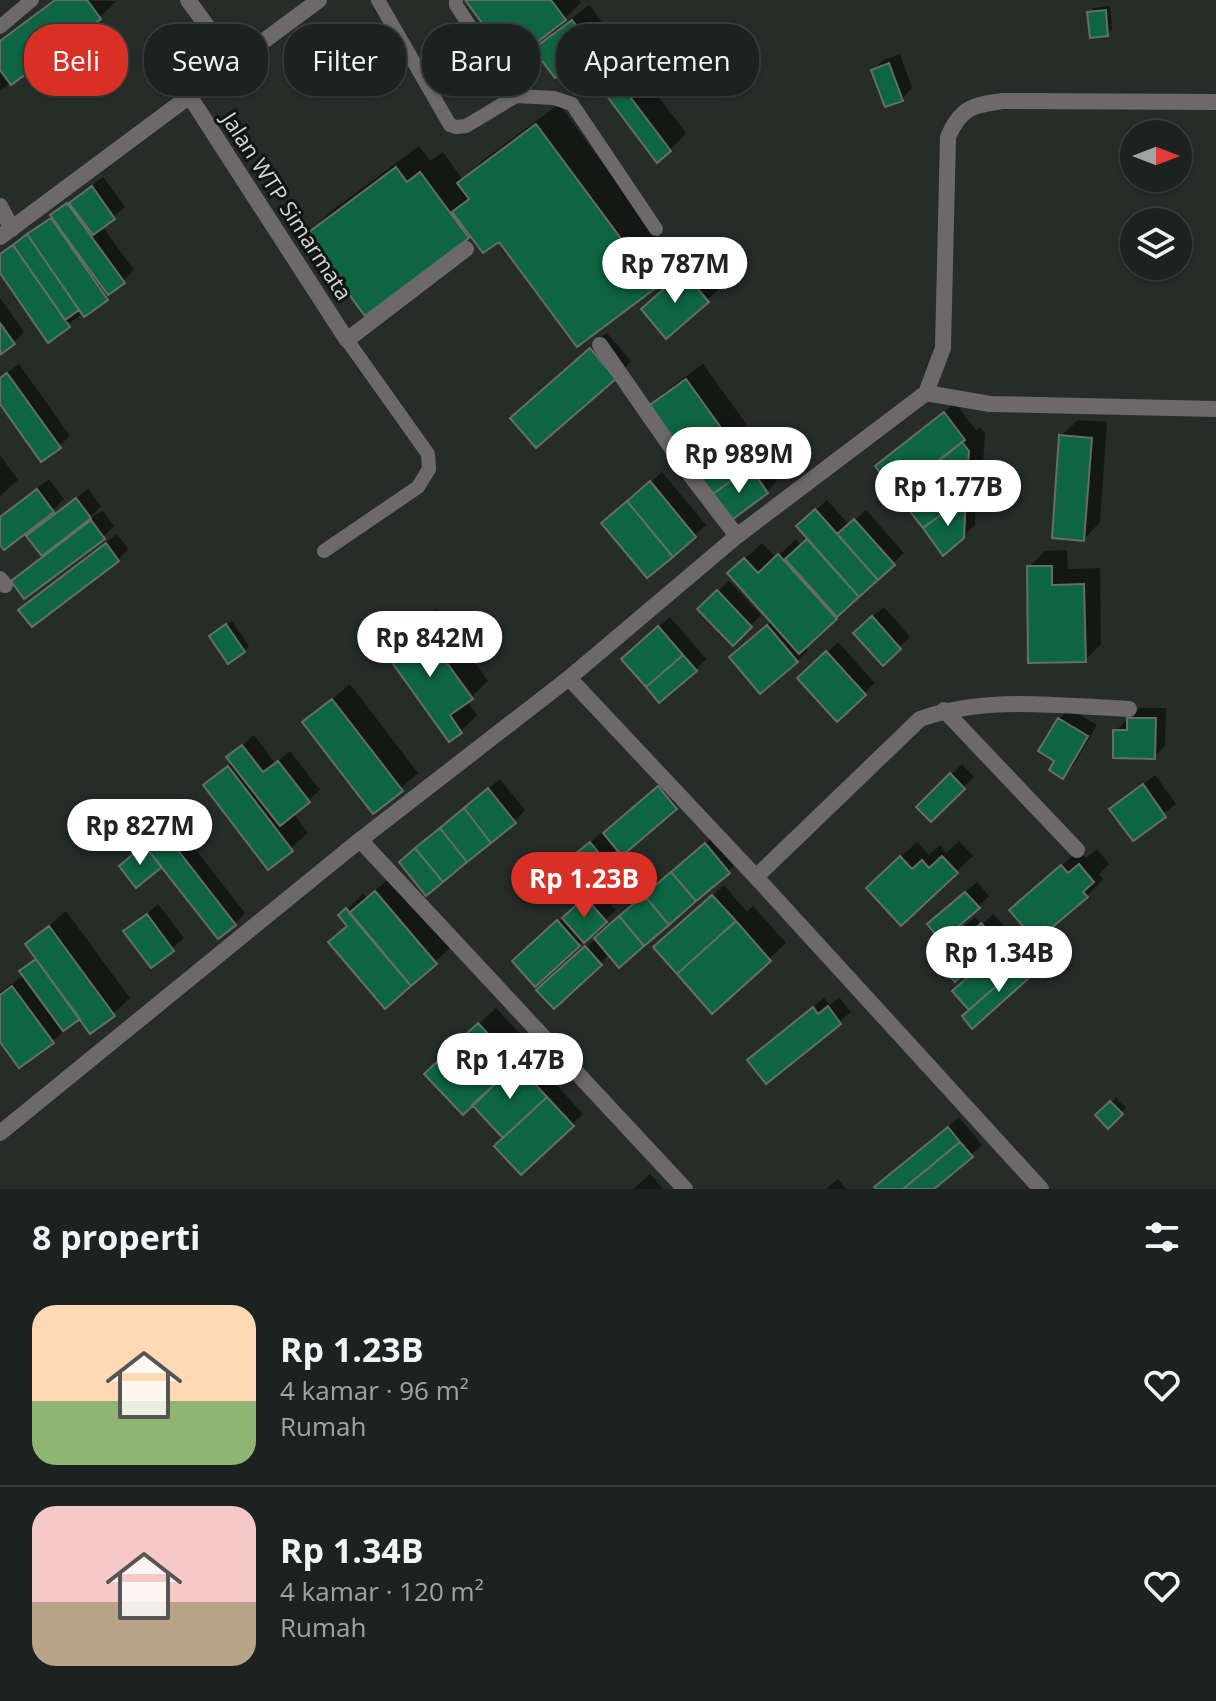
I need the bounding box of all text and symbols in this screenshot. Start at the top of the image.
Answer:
chip: Beli [24,24,128,96]
chip: Sewa [144,24,268,96]
chip: Filter [284,24,406,96]
chip: Baru [422,24,540,96]
chip: Apartemen [556,24,759,96]
street label: Jalan WTP Simarmata [215,104,360,305]
north arrow [1120,120,1192,192]
map controls [1120,120,1192,280]
button: layers [1120,208,1192,280]
pin: Rp 787M [601,237,749,305]
text: Rp 787M [620,245,730,281]
pin: Rp 989M [665,427,813,495]
text: Rp 989M [684,435,794,471]
pin: Rp 1.77B [865,460,1031,528]
text: Rp 1.77B [893,468,1003,504]
pin: Rp 842M [356,611,504,679]
text: Rp 842M [375,619,485,655]
pin: Rp 827M [66,799,214,867]
text: Rp 827M [85,807,195,843]
pin: Rp 1.23B [501,852,667,920]
text: Rp 1.23B [529,860,639,896]
pin: Rp 1.34B [916,926,1082,994]
text: Rp 1.34B [944,934,1054,970]
pin: Rp 1.47B [427,1033,593,1101]
text: Rp 1.47B [455,1041,565,1077]
text: 8 properti [32,1214,200,1260]
icon: filters [1140,1215,1184,1259]
text: Rp 1.23B [280,1326,424,1372]
icon: home [96,1337,192,1433]
icon: heart [1140,1363,1184,1407]
text: 4 kamar · 96 m² [280,1372,469,1408]
text: Rumah [280,1408,366,1444]
text: Rp 1.34B [280,1527,424,1573]
icon: home [96,1538,192,1634]
icon: heart [1140,1564,1184,1608]
text: 4 kamar · 120 m² [280,1573,484,1609]
text: Rumah [280,1609,366,1645]

